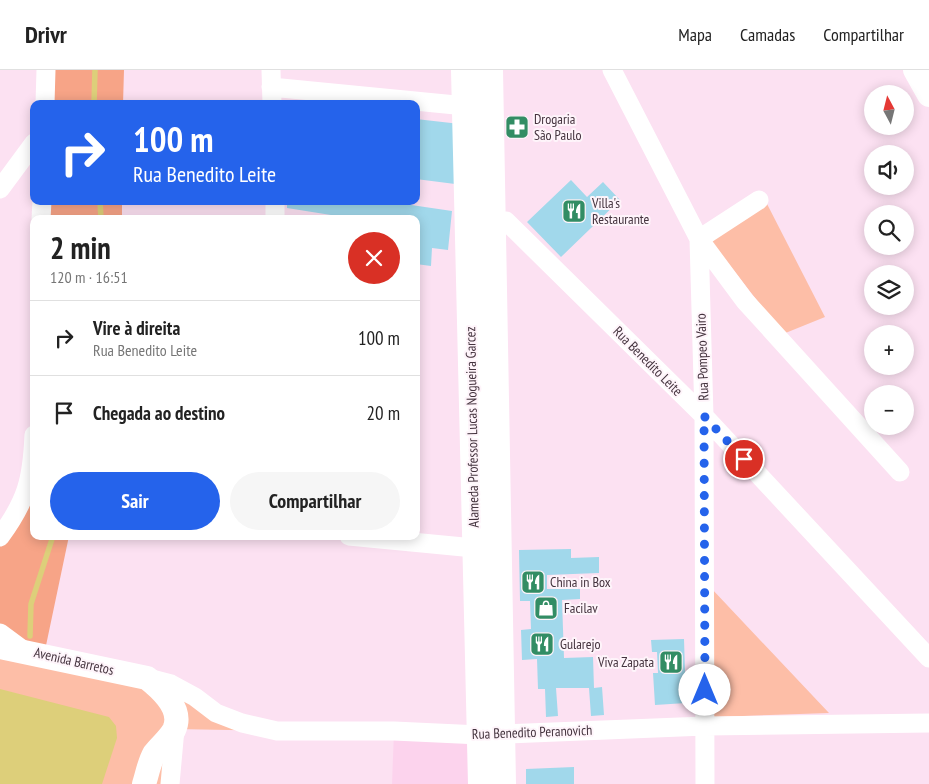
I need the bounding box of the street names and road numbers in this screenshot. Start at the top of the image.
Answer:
street label: Rua Pompeo Vairo [691,313,713,401]
street label: Rua Benedito Leite [609,322,687,400]
street label: Alameda Professor Lucas Nogueira Garcez [461,326,483,528]
street label: Avenida Barretos [32,643,116,679]
street label: Rua Benedito Peranovich [472,721,592,743]

